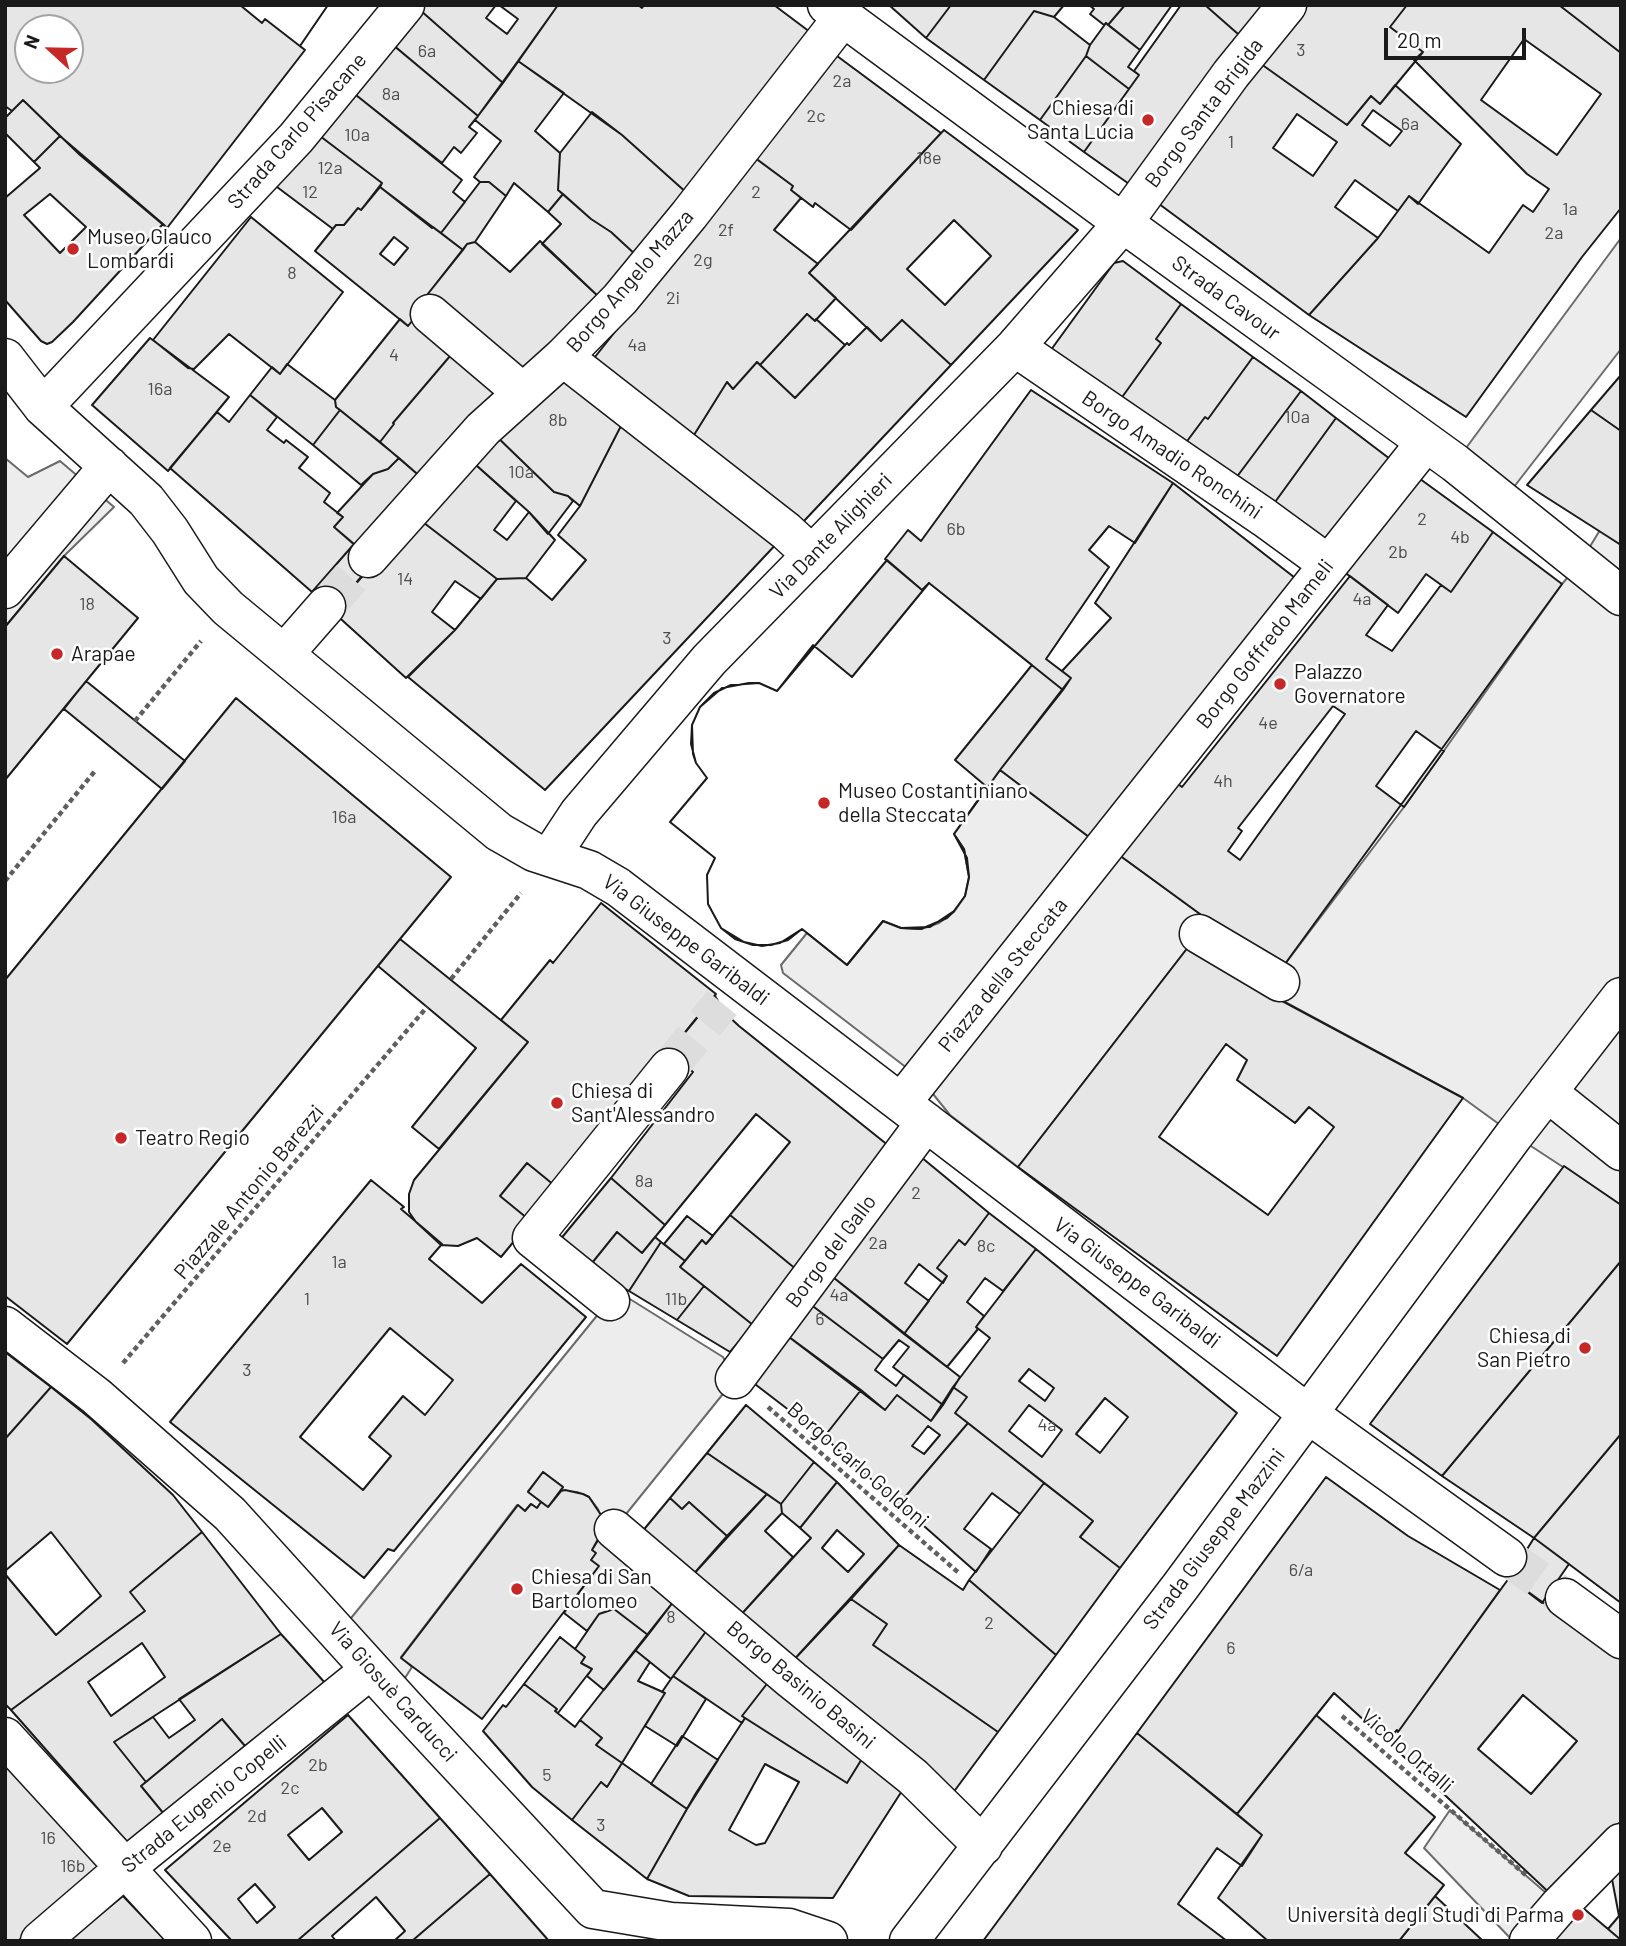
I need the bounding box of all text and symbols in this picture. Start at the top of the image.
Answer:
north arrow [14,14,84,84]
scale bar [1388,14,1530,58]
text: 20 m [1397,27,1442,52]
text: N [18,32,44,52]
street label: Borgo Santa Brigida [1140,33,1268,193]
house number: 3 [1296,39,1306,61]
house number: 6a [418,40,436,62]
street label: Strada Carlo Pisacane [222,48,372,214]
house number: 2a [833,70,851,92]
house number: 8a [382,83,400,105]
place label: Chiesa di Santa Lucia [1027,95,1134,145]
house number: 2c [806,105,826,127]
marker: Chiesa di Santa Lucia [1140,112,1156,128]
house number: 6a [1401,113,1419,135]
house number: 10a [344,124,370,146]
house number: 1 [1228,131,1234,153]
house number: 18e [916,147,942,169]
house number: 12a [317,157,343,179]
house number: 12 [302,181,318,203]
house number: 2 [751,181,761,203]
house number: 1a [1562,198,1578,220]
street label: Borgo Angelo Mazza [561,204,699,358]
house number: 2f [718,219,734,241]
house number: 2a [1545,222,1563,244]
place label: Museo Glauco Lombardi [87,224,212,274]
marker: Museo Glauco Lombardi [65,241,81,257]
house number: 2g [693,249,713,271]
street label: Strada Cavour [1167,250,1285,346]
house number: 8 [287,262,297,284]
house number: 2i [666,287,680,309]
house number: 4a [627,334,647,356]
house number: 4 [389,344,399,366]
house number: 16a [148,378,172,400]
street label: Borgo Amadio Ronchini [1077,385,1267,525]
house number: 10a [1284,406,1310,428]
house number: 8b [548,409,568,431]
house number: 10a [508,461,534,483]
street label: Via Dante Alighieri [765,468,897,604]
house number: 2 [1417,508,1427,530]
house number: 6b [946,518,966,540]
house number: 4b [1450,526,1470,548]
house number: 2b [1388,541,1408,563]
street label: Borgo Goffredo Mameli [1191,554,1339,734]
house number: 14 [397,568,413,590]
house number: 4a [1352,588,1372,610]
house number: 18 [79,593,95,615]
house number: 3 [662,627,672,649]
place label: Arapae [71,641,136,667]
marker: Arapae [49,646,65,662]
place label: Palazzo Governatore [1294,659,1406,709]
marker: Palazzo Governatore [1272,676,1288,692]
house number: 4e [1258,712,1278,734]
house number: 4h [1213,770,1233,792]
place label: Museo Costantiniano della Steccata [838,778,1028,828]
marker: Museo Costantiniano della Steccata [816,795,832,811]
house number: 16a [332,806,356,828]
street label: Via Giuseppe Garibaldi [598,869,774,1011]
street label: Piazza della Steccata [933,893,1073,1057]
place label: Chiesa di Sant'Alessandro [571,1078,715,1128]
marker: Chiesa di Sant'Alessandro [549,1095,565,1111]
street label: Piazzale Antonio Barezzi [169,1100,329,1284]
place label: Teatro Regio [135,1125,250,1151]
marker: Teatro Regio [113,1130,129,1146]
house number: 8a [635,1170,653,1192]
house number: 2 [911,1182,921,1204]
street label: Borgo del Gallo [780,1189,882,1313]
street label: Via Giuseppe Garibaldi [1049,1212,1225,1354]
house number: 2a [869,1232,887,1254]
house number: 8c [977,1235,995,1257]
house number: 1a [331,1251,347,1273]
house number: 4a [829,1284,849,1306]
house number: 1 [304,1288,310,1310]
house number: 11b [665,1288,687,1310]
house number: 6 [815,1308,825,1330]
place label: Chiesa di San Pietro [1477,1323,1571,1373]
marker: Chiesa di San Pietro [1577,1340,1593,1356]
house number: 3 [242,1359,252,1381]
street label: Borgo Carlo Goldoni [782,1397,934,1533]
house number: 4a [1037,1414,1057,1436]
street label: Strada Giuseppe Mazzini [1138,1443,1290,1635]
house number: 6/a [1289,1559,1313,1581]
place label: Chiesa di San Bartolomeo [531,1564,652,1614]
marker: Chiesa di San Bartolomeo [509,1581,525,1597]
house number: 8 [666,1606,676,1628]
house number: 2 [984,1612,994,1634]
street label: Borgo Basinio Basini [722,1615,880,1755]
street label: Via Giosuè Carducci [323,1617,463,1767]
house number: 6 [1226,1637,1236,1659]
street label: Vicolo Ortalli [1355,1704,1459,1798]
street label: Strada Eugenio Copelli [116,1730,292,1878]
house number: 2b [308,1754,328,1776]
house number: 5 [542,1764,552,1786]
house number: 2c [280,1777,300,1799]
house number: 2d [247,1805,267,1827]
house number: 3 [596,1814,606,1836]
house number: 16 [40,1827,56,1849]
house number: 2e [212,1835,232,1857]
house number: 16b [60,1855,86,1877]
place label: Università degli Studi di Parma [1287,1902,1564,1928]
marker: Università degli Studi di Parma [1570,1907,1586,1923]

